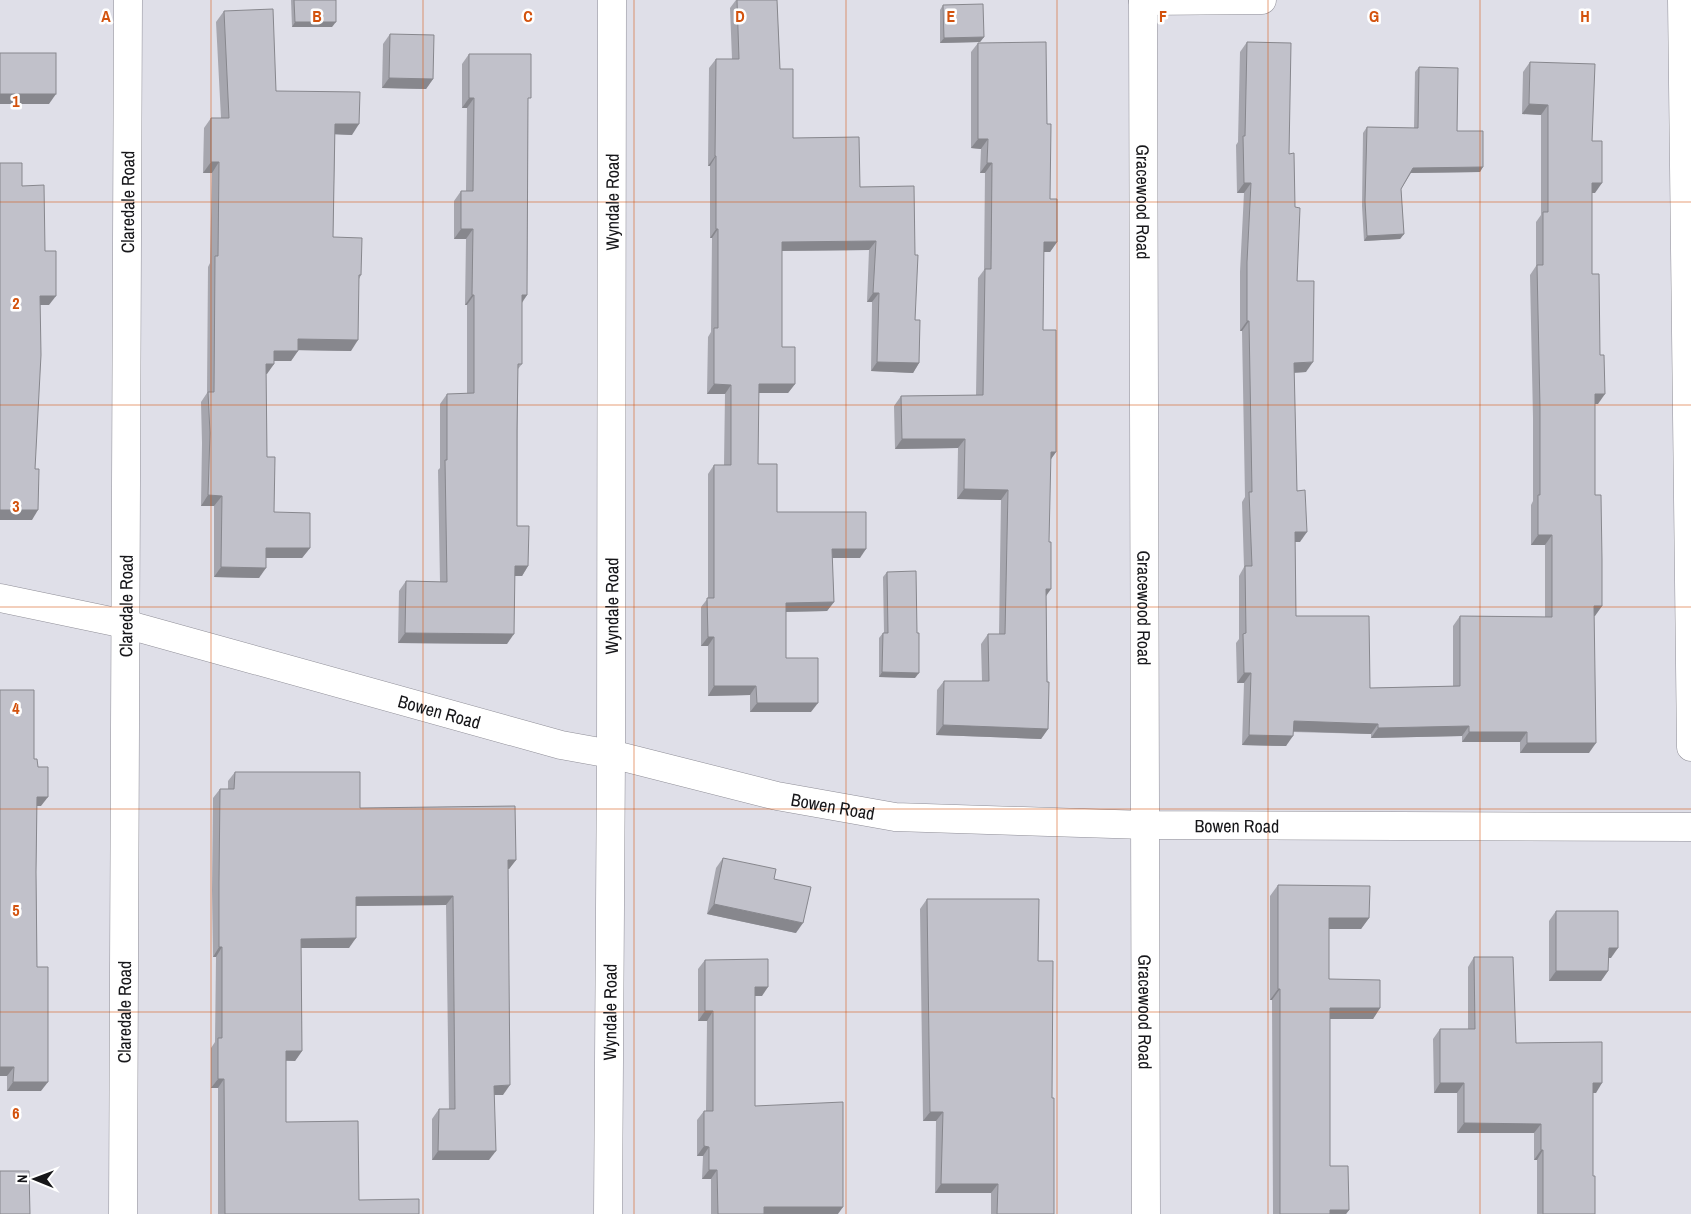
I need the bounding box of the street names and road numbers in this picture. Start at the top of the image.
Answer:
street label: Gracewood Road [1131,144,1156,260]
street label: Claredale Road [114,151,140,253]
street label: Wyndale Road [599,154,624,250]
street label: Gracewood Road [1132,550,1157,666]
street label: Claredale Road [113,555,138,657]
street label: Wyndale Road [599,558,624,654]
street label: Bowen Road [395,688,484,735]
street label: Bowen Road [789,786,877,826]
street label: Bowen Road [1194,813,1279,838]
street label: Gracewood Road [1133,954,1158,1070]
street label: Claredale Road [111,961,137,1063]
street label: Wyndale Road [597,964,622,1060]

